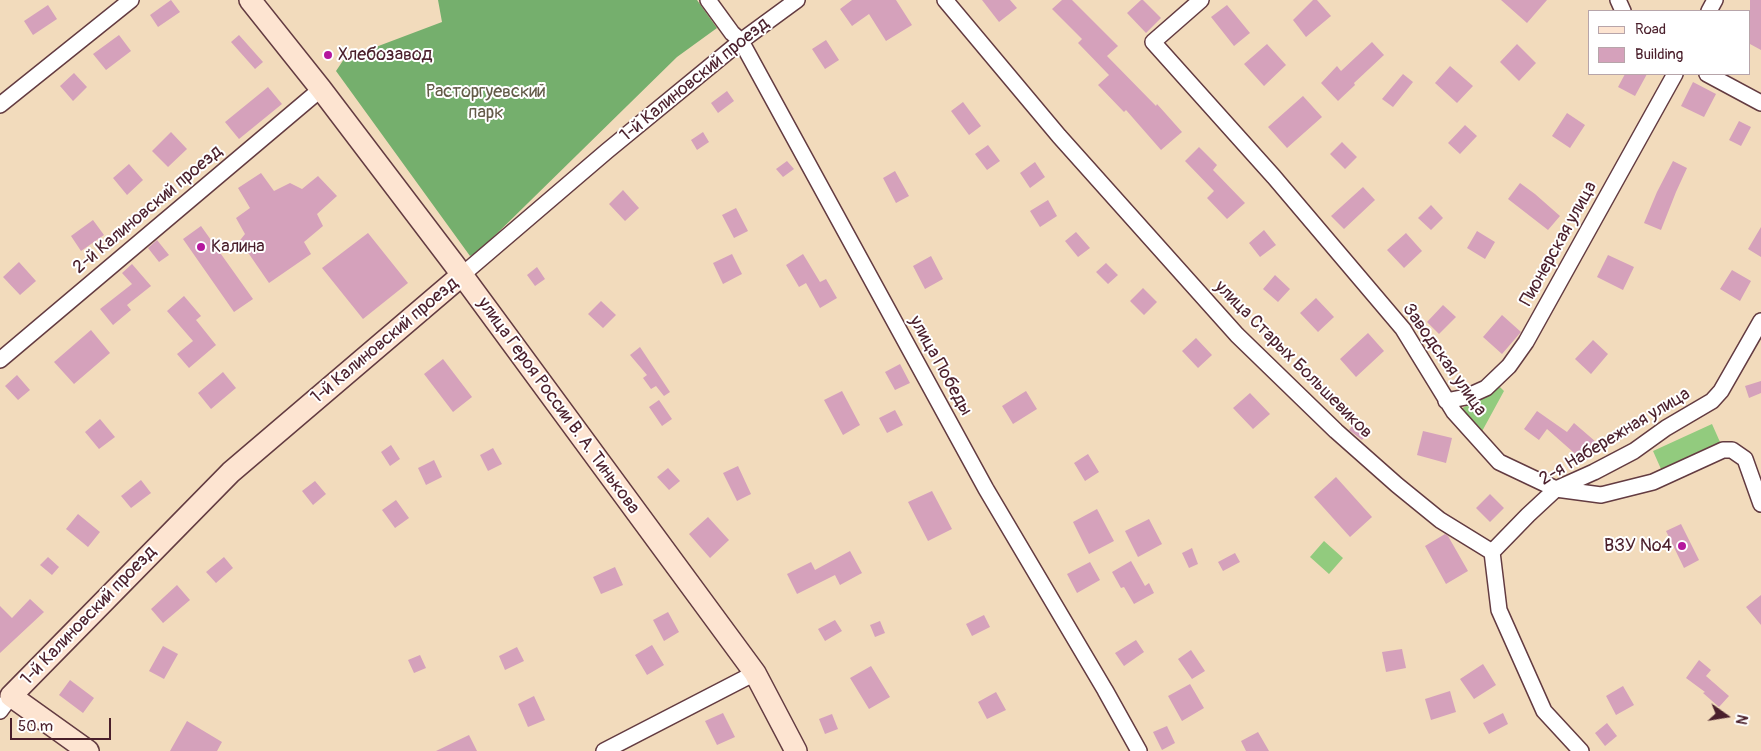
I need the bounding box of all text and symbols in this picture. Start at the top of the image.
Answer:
legend [1588,10,1751,75]
street label: 1-й Калиновский проезд [616,13,774,147]
text: Road [1635,20,1666,39]
place label: Хлебозавод [338,44,432,66]
text: Building [1635,45,1683,64]
marker: Хлебозавод [322,49,334,61]
park label: Расторгуевский парк [426,81,546,124]
street label: 2-й Калиновский проезд [69,141,227,279]
street label: Пионерская улица [1516,178,1602,310]
place label: Калина [211,236,265,258]
marker: Калина [195,241,207,253]
street label: 1-й Калиновский проезд [307,273,463,409]
street label: улица Старых Большевиков [1209,276,1377,444]
street label: улица Героя России В. А. Тинькова [472,293,644,519]
street label: Заводская улица [1397,300,1491,420]
street label: улица Победы [904,312,976,420]
street label: 2-я Набережная улица [1536,383,1694,491]
place label: ВЗУ №4 [1604,535,1672,557]
marker: ВЗУ №4 [1676,540,1688,552]
street label: 1-й Калиновский проезд [17,542,161,690]
north arrow [1701,691,1751,741]
scale bar [12,708,114,740]
text: N [1732,713,1750,726]
text: 50 m [18,717,53,736]

